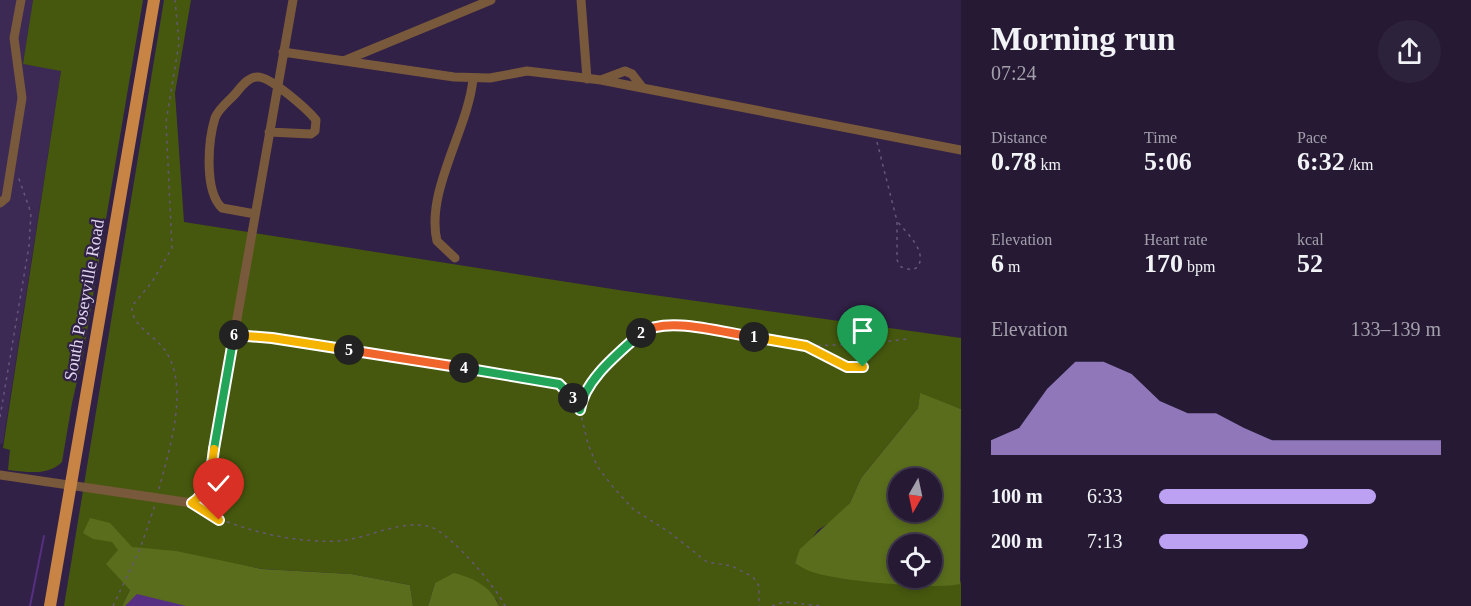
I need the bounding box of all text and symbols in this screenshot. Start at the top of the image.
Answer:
button: share [1378,20,1441,83]
text: Morning run [991,21,1175,57]
text: 07:24 [991,62,1037,84]
text: Distance [991,129,1047,146]
text: Time [1144,129,1177,146]
text: Pace [1297,129,1327,146]
text: 0.78 [991,147,1037,176]
text: 5:06 [1144,147,1192,176]
text: 6:32 [1297,147,1345,176]
text: km [1037,156,1061,173]
text: /km [1345,156,1374,173]
street label: South Poseyville Road [60,218,108,382]
text: Elevation [991,231,1052,248]
text: Heart rate [1144,231,1208,248]
text: kcal [1297,231,1324,248]
text: 6 [991,249,1004,278]
text: 170 [1144,249,1183,278]
text: 52 [1297,249,1323,278]
text: m [1004,258,1020,275]
text: bpm [1183,258,1215,275]
pin [837,305,888,367]
icon: arrive [846,314,879,347]
pin: 2 [626,318,656,348]
text: Elevation [991,318,1068,340]
text: 133–139 m [1350,318,1441,340]
pin: 6 [219,320,249,350]
pin: 1 [739,322,769,352]
text: 2 [637,324,645,341]
text: 6 [230,326,238,343]
text: 1 [750,328,758,345]
pin: 5 [334,335,364,365]
text: 5 [345,341,353,358]
pin: 4 [449,353,479,383]
text: 4 [460,359,468,376]
pin: 3 [558,383,588,413]
text: 3 [569,389,577,406]
pin [193,458,244,520]
icon: check [202,467,235,500]
north arrow [888,468,942,522]
map controls [888,468,942,588]
text: 100 m [991,485,1043,507]
text: 6:33 [1087,485,1123,507]
text: 200 m [991,530,1043,552]
text: 7:13 [1087,530,1123,552]
button: locate [888,534,942,588]

